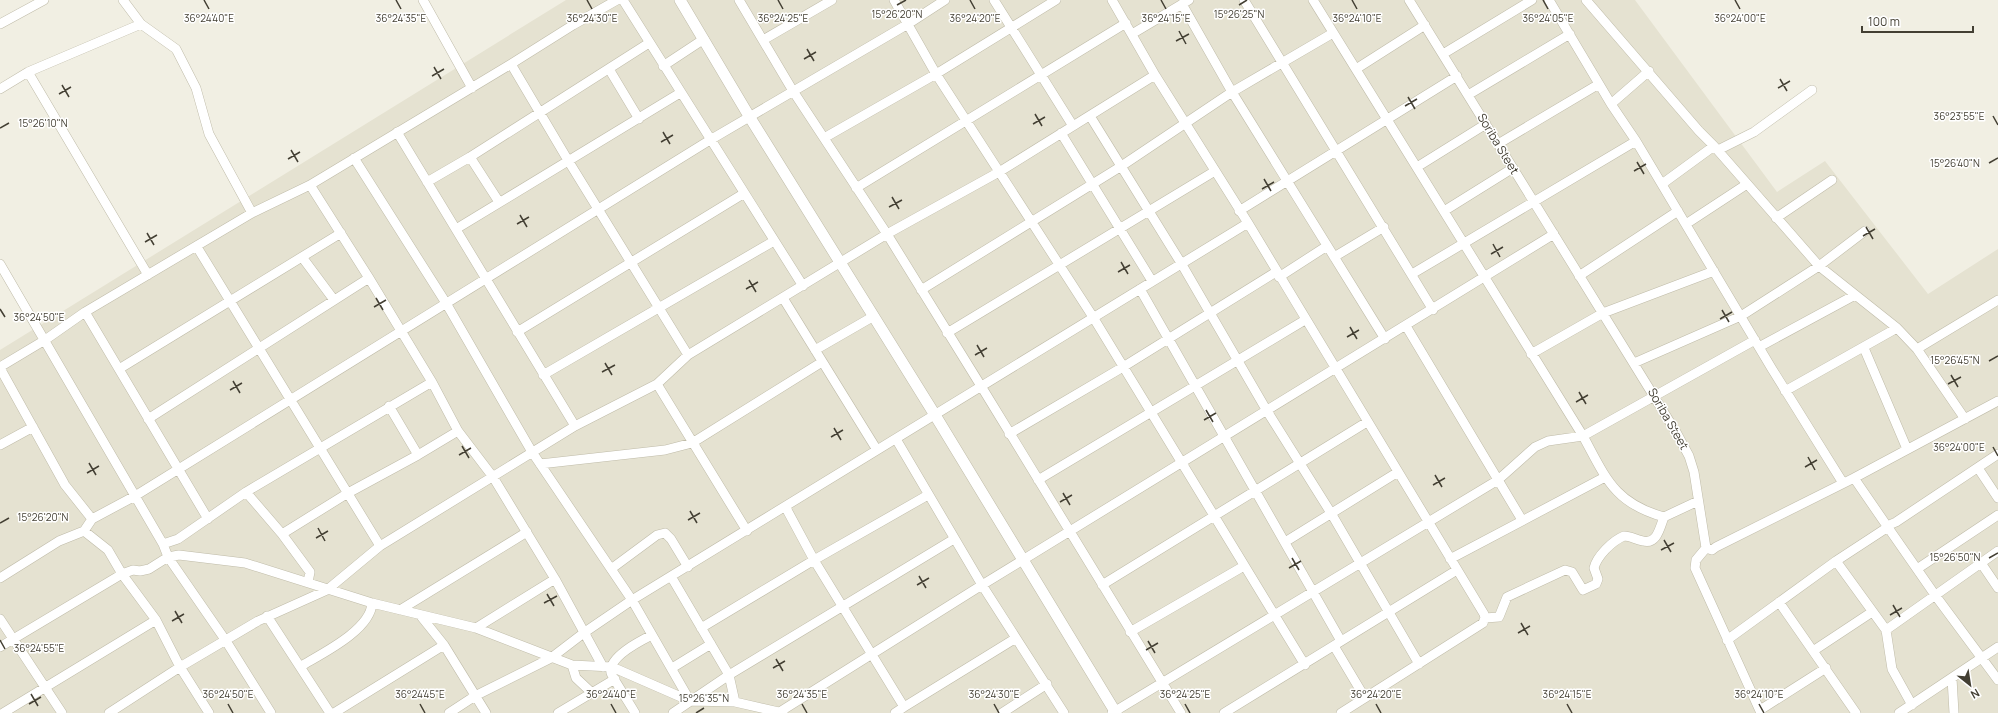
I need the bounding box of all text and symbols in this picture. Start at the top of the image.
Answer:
text: 15°26'20"N [872,7,923,21]
text: 15°26'25"N [1214,7,1264,21]
scale bar [1862,8,1973,34]
text: 36°24'40"E [184,11,234,25]
text: 36°24'35"E [376,11,426,25]
text: 36°24'30"E [567,11,618,25]
text: 36°24'25"E [758,11,809,25]
text: 36°24'20"E [950,11,1001,25]
text: 36°24'15"E [1142,11,1191,25]
text: 36°24'10"E [1332,11,1382,25]
text: 36°24'05"E [1523,11,1574,25]
text: 36°24'00"E [1714,11,1766,25]
text: 100 m [1868,13,1900,30]
text: 36°23'55"E [1934,109,1985,123]
street label: Soriba Steet [1473,110,1523,178]
text: 15°26'10"N [19,116,68,130]
text: 15°26'40"N [1930,156,1980,170]
text: 36°24'50"E [14,310,65,324]
text: 15°26'45"N [1930,353,1980,367]
street label: Soriba Steet [1644,385,1693,453]
text: 36°24'00"E [1933,440,1985,454]
text: 15°26'20"N [18,510,69,524]
text: 15°26'50"N [1930,550,1981,564]
text: 36°24'55"E [14,641,65,655]
north arrow [1950,665,1990,705]
text: N [1968,686,1982,703]
text: 36°24'50"E [203,687,254,701]
text: 36°24'45"E [395,687,445,701]
text: 36°24'40"E [586,687,636,701]
text: 36°24'35"E [777,687,827,701]
text: 36°24'30"E [969,687,1020,701]
text: 36°24'25"E [1160,687,1211,701]
text: 36°24'20"E [1351,687,1402,701]
text: 36°24'15"E [1543,687,1592,701]
text: 36°24'10"E [1734,687,1784,701]
text: 15°26'35"N [679,691,729,705]

